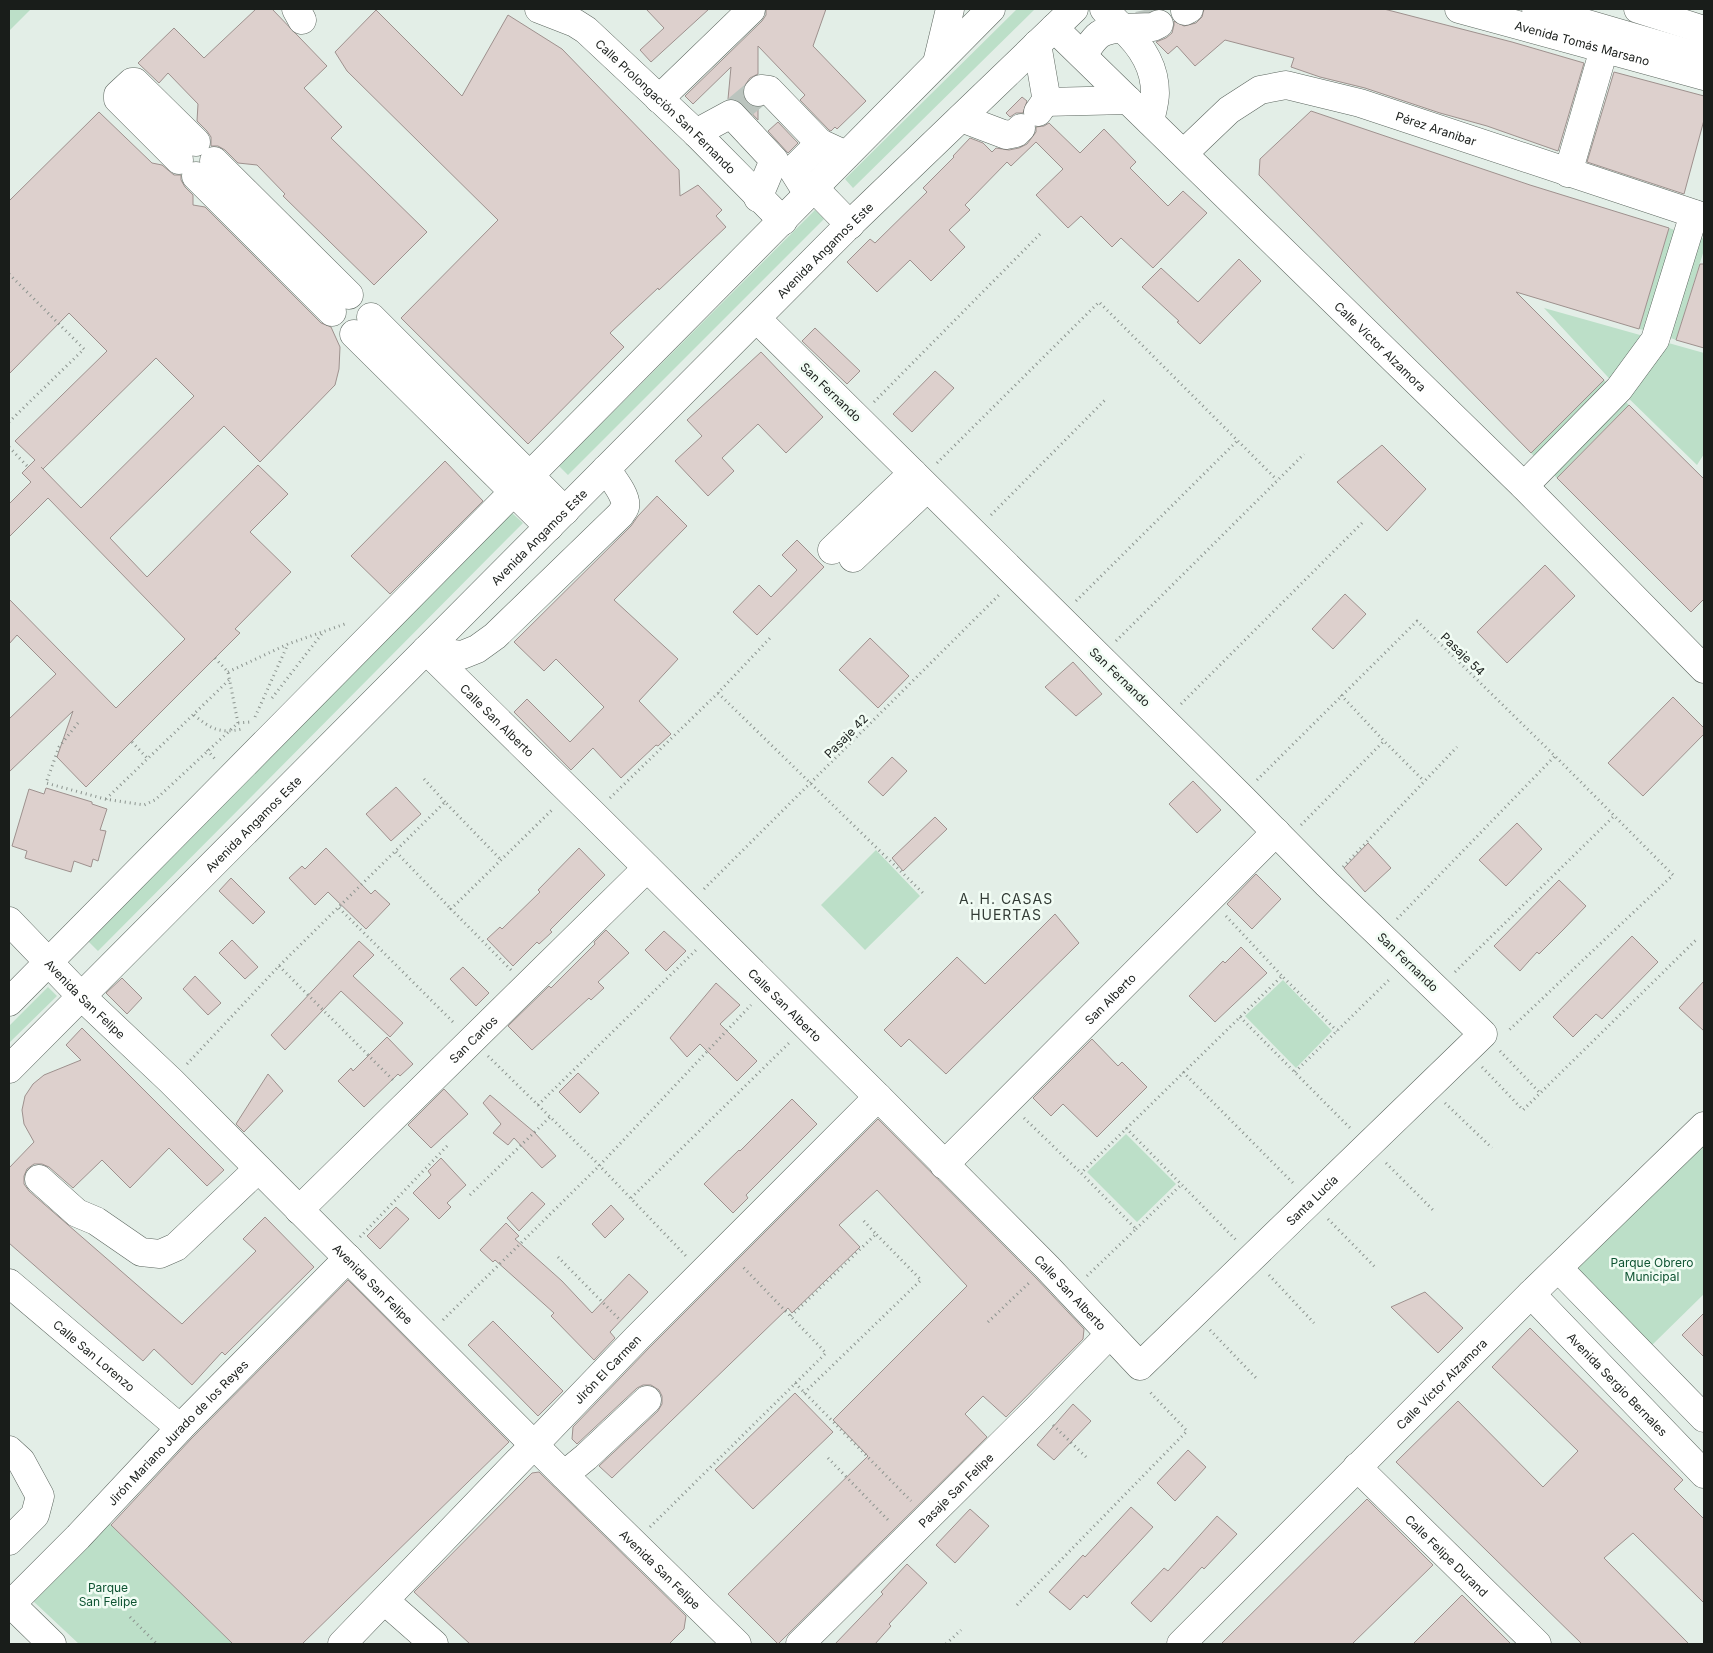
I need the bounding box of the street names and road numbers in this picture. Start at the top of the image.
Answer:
street label: Avenida Tomás Marsano [1513,17,1651,68]
street label: Calle Prolongación San Fernando [593,36,739,177]
street label: Pérez Aranibar [1394,108,1479,149]
street label: Avenida Angamos Este [773,199,876,301]
street label: Calle Víctor Alzamora [1332,298,1430,394]
street label: San Fernando [797,359,865,425]
street label: Avenida Angamos Este [488,485,590,588]
street label: Pasaje 54 [1438,629,1488,679]
street label: San Fernando [1086,644,1154,710]
street label: Calle San Alberto [457,680,538,760]
street label: Pasaje 42 [821,711,871,761]
street label: Avenida Angamos Este [202,772,304,875]
street label: San Fernando [1374,929,1442,995]
street label: Avenida San Felipe [42,956,129,1042]
street label: Calle San Alberto [745,965,825,1045]
street label: San Alberto [1081,970,1139,1027]
street label: San Carlos [446,1012,500,1066]
street label: Santa Lucía [1283,1172,1341,1228]
street label: Avenida San Felipe [330,1240,416,1327]
street label: Calle San Alberto [1032,1252,1110,1333]
street label: Calle San Lorenzo [50,1317,138,1394]
street label: Avenida Sergio Bernales [1564,1329,1671,1439]
street label: Jirón El Carmen [570,1331,644,1407]
street label: Calle Víctor Alzamora [1393,1335,1490,1432]
street label: Jirón Mariano Jurado de los Reyes [104,1356,251,1508]
street label: Pasaje San Felipe [915,1449,996,1530]
street label: Calle Felipe Durand [1402,1511,1491,1599]
street label: Avenida San Felipe [617,1526,704,1612]

